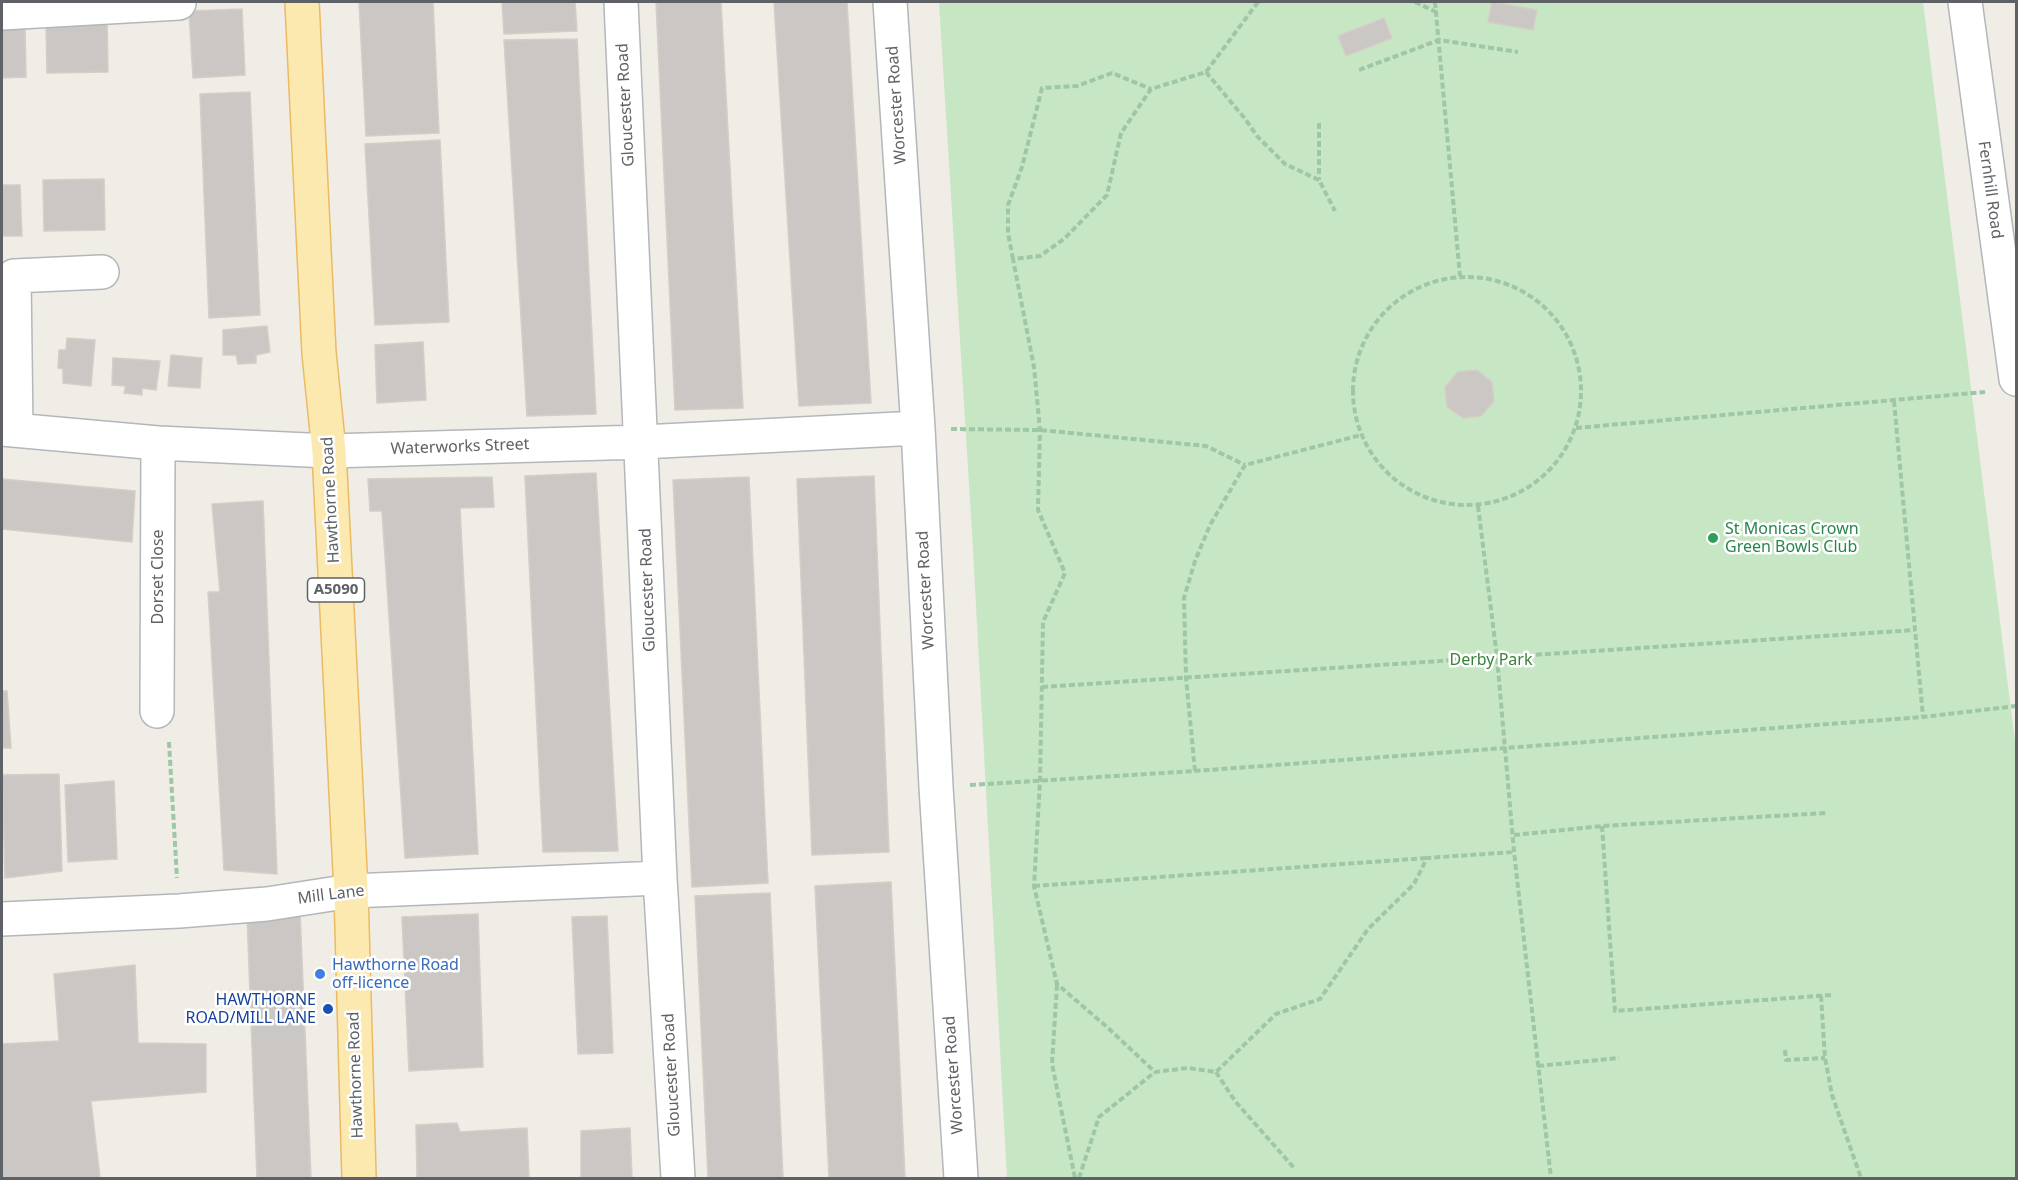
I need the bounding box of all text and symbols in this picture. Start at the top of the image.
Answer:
street label: Gloucester Road [613,43,639,167]
street label: Worcester Road [883,45,911,165]
street label: Fernhill Road [1974,140,2006,240]
street label: Waterworks Street [390,435,530,459]
street label: Hawthorne Road [318,436,344,564]
place label: St Monicas Crown Green Bowls Club [1725,519,1859,557]
street label: Gloucester Road [636,528,660,652]
street label: Dorset Close [148,529,168,625]
street label: Worcester Road [913,530,939,650]
marker: St Monicas Crown Green Bowls Club [1706,531,1720,545]
road number: A5090 [308,578,364,602]
park label: Derby Park [1450,650,1532,670]
street label: Mill Lane [296,881,366,909]
place label: Hawthorne Road off-licence [332,955,459,993]
marker: Hawthorne Road off-licence [313,967,327,981]
place label: HAWTHORNE ROAD/MILL LANE [185,990,316,1028]
marker: HAWTHORNE ROAD/MILL LANE [321,1002,335,1016]
street label: Hawthorne Road [344,1011,368,1139]
street label: Gloucester Road [659,1013,685,1137]
street label: Worcester Road [940,1015,968,1135]

